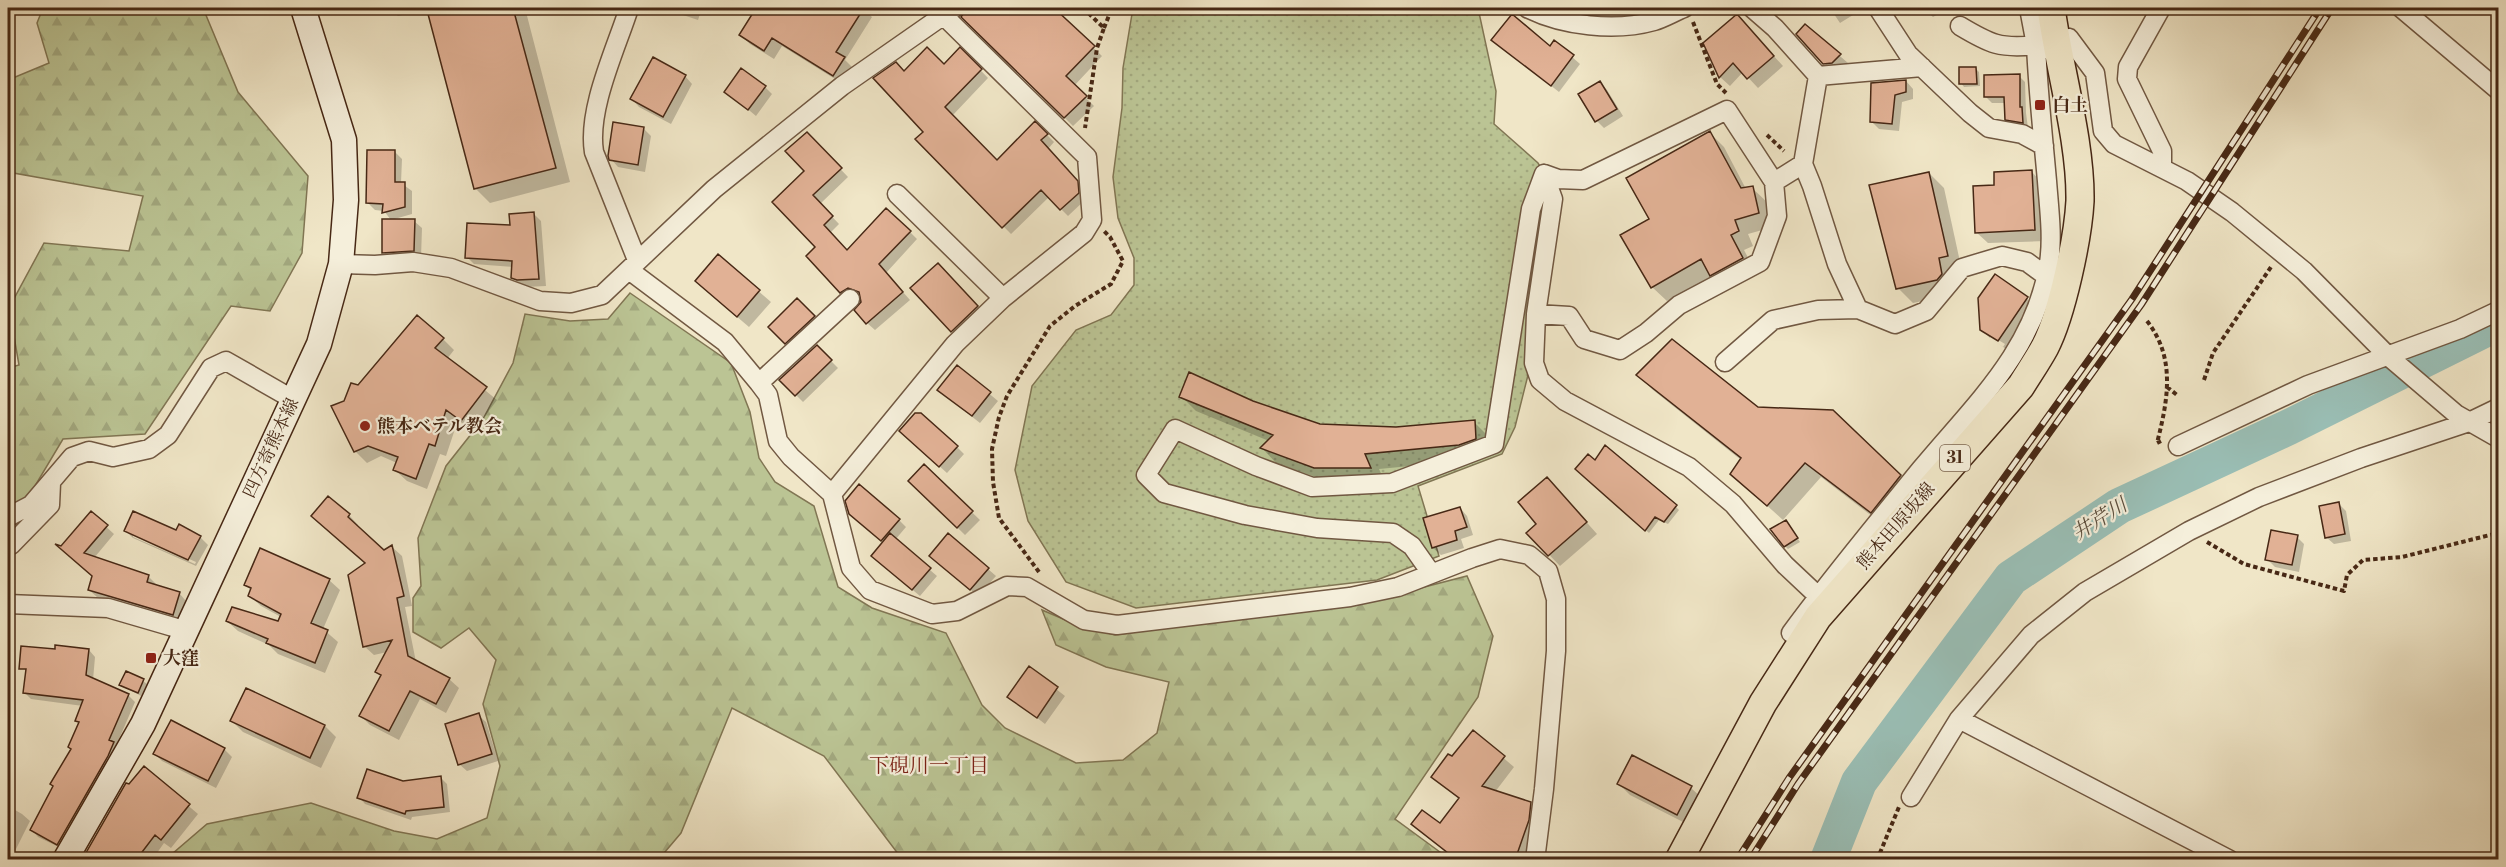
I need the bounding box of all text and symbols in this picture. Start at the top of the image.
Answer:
place label: 白土 [2052,94,2088,117]
marker: 白土 [2033,98,2047,112]
street label: 四方寄熊本線 [238,394,304,502]
place label: 熊本ベテル教会 [377,415,502,438]
marker: 熊本ベテル教会 [358,419,372,433]
road number: 31 [1940,445,1970,471]
street label: 熊本田原坂線 [1852,478,1940,574]
water label: 井芹川 [2068,492,2134,546]
place label: 大窪 [163,647,199,670]
marker: 大窪 [144,651,158,665]
district label: 下硯川一丁目 [869,754,989,779]

